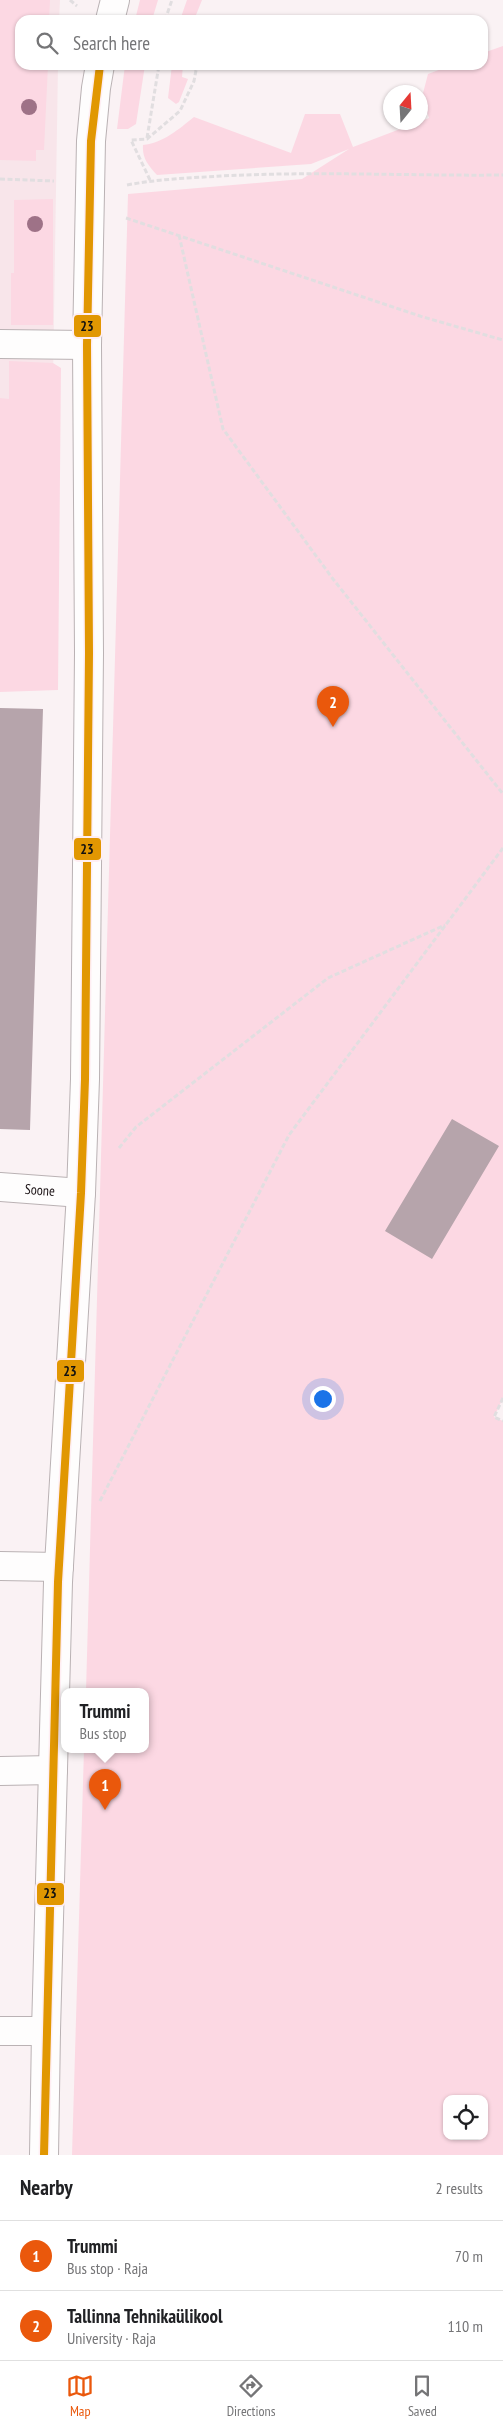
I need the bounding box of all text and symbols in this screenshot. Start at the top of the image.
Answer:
search box [15,15,488,70]
icon: search [33,29,61,57]
text: Search here [73,31,150,55]
north arrow [383,85,428,130]
line badge: 23 [73,314,102,338]
text: 23 [80,317,94,335]
pin: 2 [317,686,349,727]
line badge: 23 [73,837,102,861]
text: 23 [80,840,94,858]
street label: Soone [24,1180,56,1200]
line badge: 23 [56,1359,85,1383]
text: 23 [63,1362,77,1380]
your location [310,1386,336,1412]
popup [61,1688,149,1753]
text: Trummi [80,1699,130,1723]
text: Bus stop [80,1723,126,1743]
pin: 1 [89,1769,121,1810]
line badge: 23 [36,1882,65,1906]
text: 23 [43,1884,57,1902]
map controls [443,2095,488,2140]
button: locate [443,2095,488,2140]
text: Nearby [20,2174,73,2201]
text: 2 results [436,2178,483,2198]
text: Trummi [67,2234,118,2258]
text: 1 [32,2246,40,2266]
text: 70 m [455,2246,483,2266]
text: Bus stop · Raja [67,2258,148,2278]
text: Tallinna Tehnikaülikool [67,2304,223,2328]
text: 2 [32,2316,40,2336]
text: 110 m [448,2316,483,2336]
text: University · Raja [67,2328,156,2348]
tab: Map [66,2372,94,2420]
tab: Directions [227,2372,275,2420]
tab: Saved [408,2372,437,2420]

